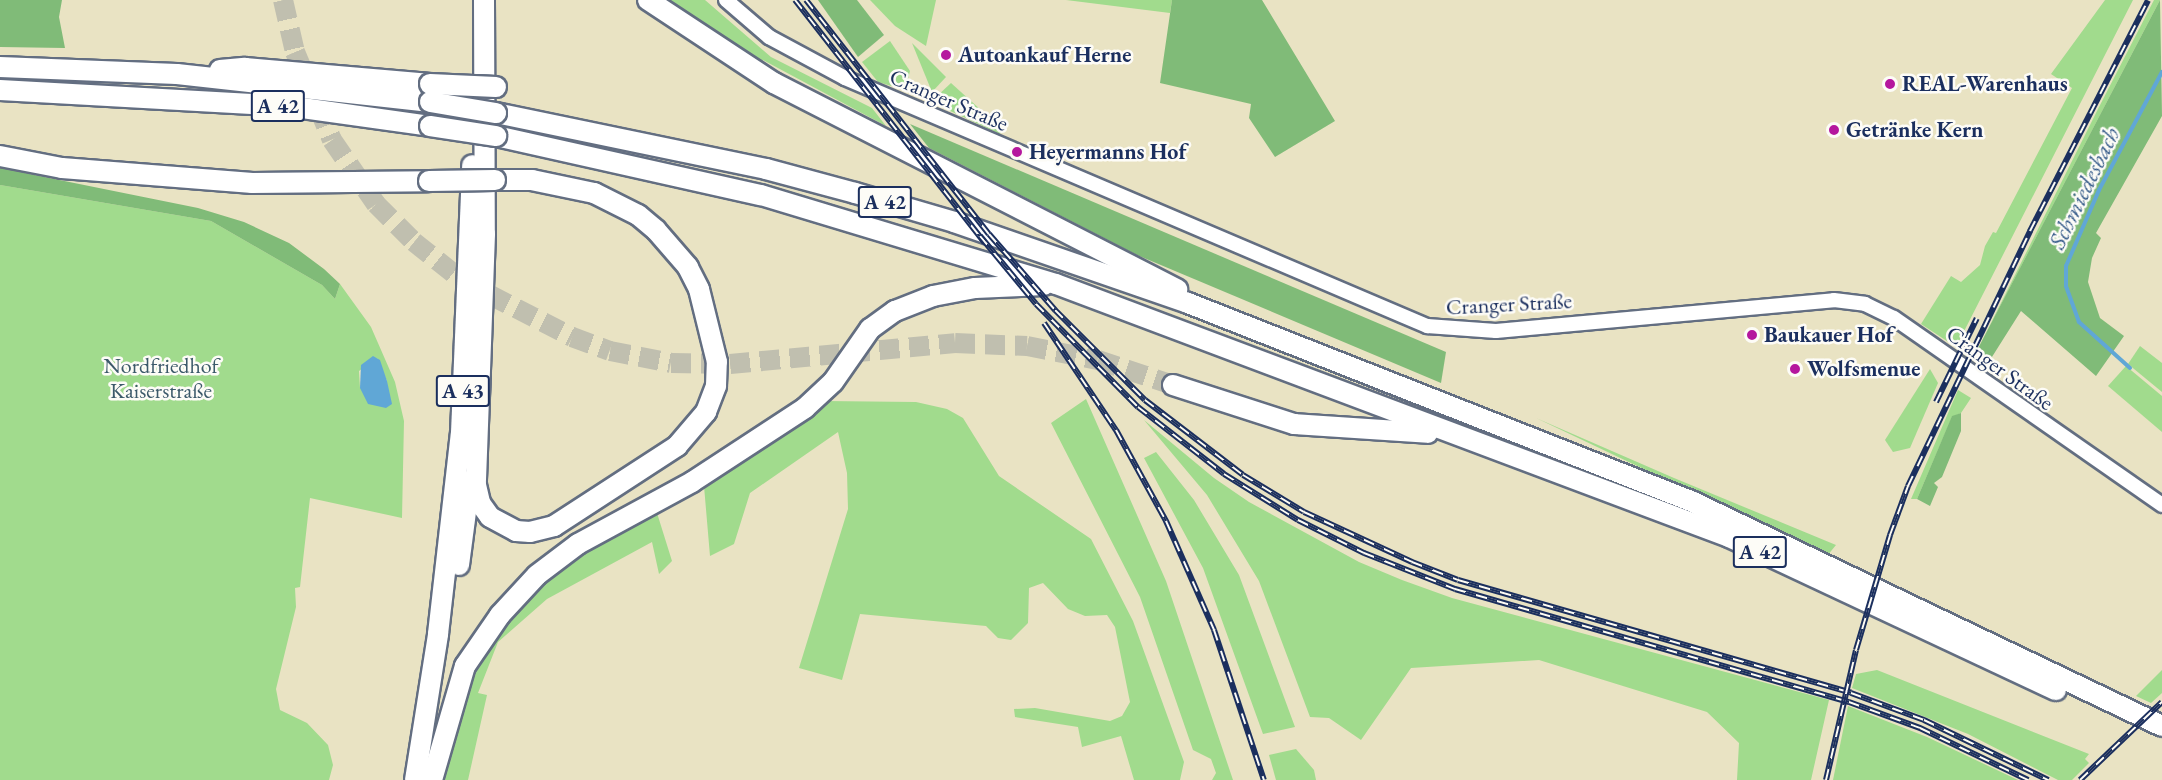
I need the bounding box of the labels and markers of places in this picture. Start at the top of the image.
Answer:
place label: Autoankauf Herne [958,42,1131,68]
marker: Autoankauf Herne [939,48,953,62]
place label: REAL-Warenhaus [1902,71,2068,97]
marker: REAL-Warenhaus [1883,77,1897,91]
place label: Getränke Kern [1846,117,1983,143]
marker: Getränke Kern [1827,123,1841,137]
place label: Heyermanns Hof [1029,139,1186,165]
marker: Heyermanns Hof [1010,145,1024,159]
place label: Baukauer Hof [1764,322,1893,348]
marker: Baukauer Hof [1745,328,1759,342]
place label: Wolfsmenue [1807,356,1920,382]
marker: Wolfsmenue [1788,362,1802,376]

